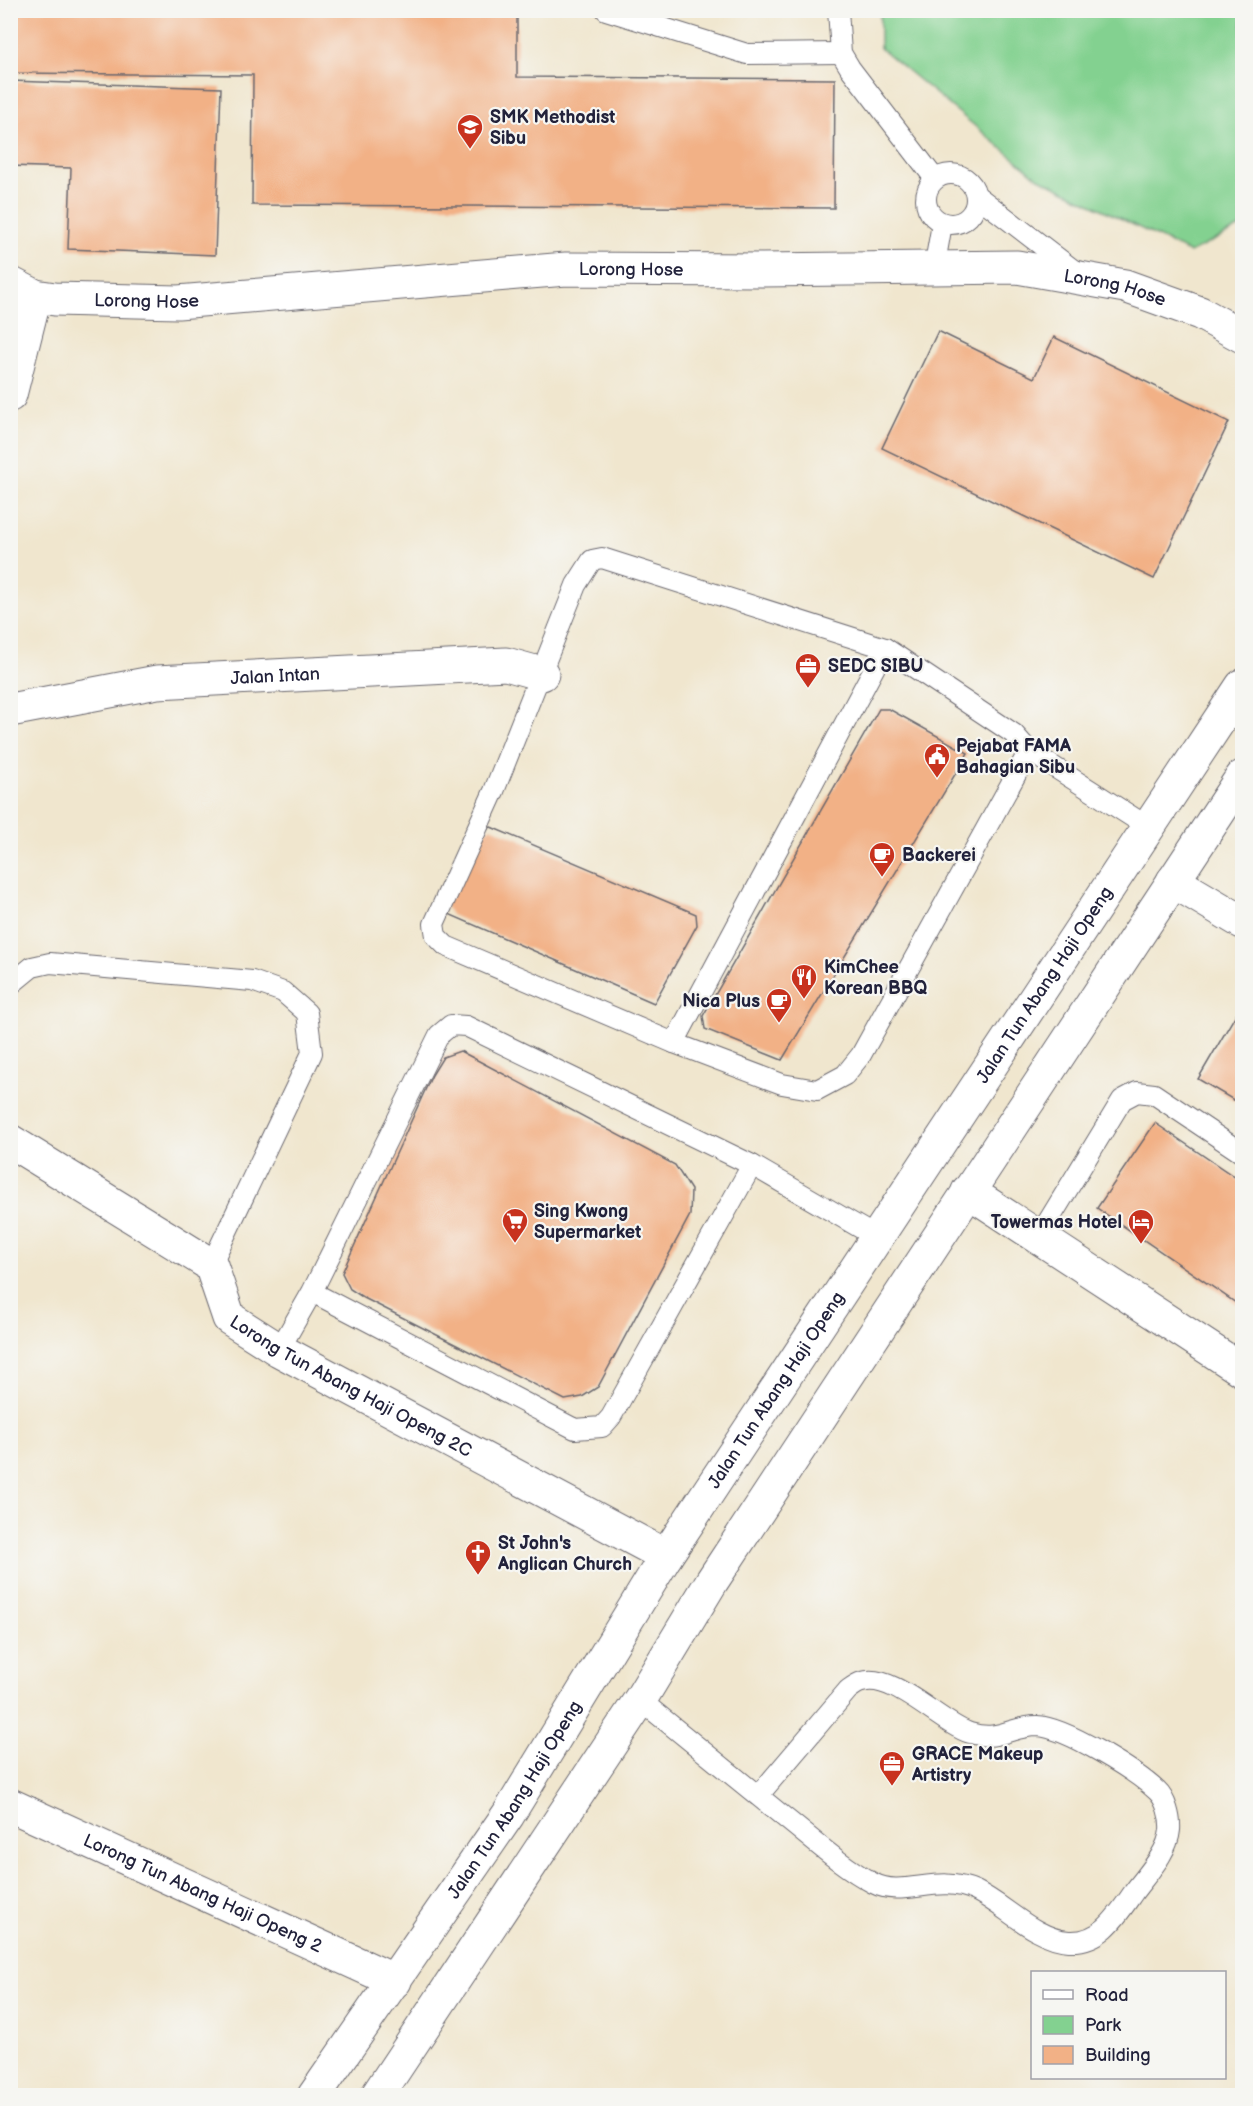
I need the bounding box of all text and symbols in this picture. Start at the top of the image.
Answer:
place label: SMK Methodist Sibu [490,107,615,149]
school or university icon: SMK Methodist Sibu [455,112,485,150]
street label: Lorong Hose [579,259,684,281]
street label: Lorong Hose [1062,265,1169,311]
street label: Lorong Hose [94,290,200,313]
office icon: SEDC SIBU [793,651,823,689]
place label: SEDC SIBU [828,656,923,677]
street label: Jalan Intan [230,664,320,689]
place label: Pejabat FAMA Bahagian Sibu [956,736,1075,778]
public building icon: Pejabat FAMA Bahagian Sibu [922,741,952,779]
cafe icon: Backerei [867,840,897,878]
place label: Backerei [902,845,976,866]
street label: Jalan Tun Abang Haji Openg [972,883,1117,1087]
place label: KimChee Korean BBQ [824,957,927,999]
restaurant icon: KimChee Korean BBQ [789,962,819,1000]
cafe icon: Nica Plus [764,986,794,1024]
place label: Nica Plus [682,991,760,1012]
place label: Sing Kwong Supermarket [534,1201,641,1243]
supermarket icon: Sing Kwong Supermarket [500,1206,530,1244]
hotel icon: Towermas Hotel [1126,1207,1156,1245]
place label: Towermas Hotel [991,1212,1122,1233]
street label: Jalan Tun Abang Haji Openg [704,1288,849,1492]
street label: Lorong Tun Abang Haji Openg 2C [226,1311,475,1462]
place label: St John's Anglican Church [497,1533,632,1575]
church icon: St John's Anglican Church [463,1538,493,1576]
street label: Jalan Tun Abang Haji Openg [443,1697,586,1903]
place label: GRACE Makeup Artistry [911,1744,1043,1786]
office icon: GRACE Makeup Artistry [877,1749,907,1787]
street label: Lorong Tun Abang Haji Openg 2 [80,1830,326,1957]
legend [1031,1971,1226,2079]
text: Road [1085,1985,1129,2006]
text: Park [1085,2015,1121,2036]
text: Building [1085,2045,1151,2066]

